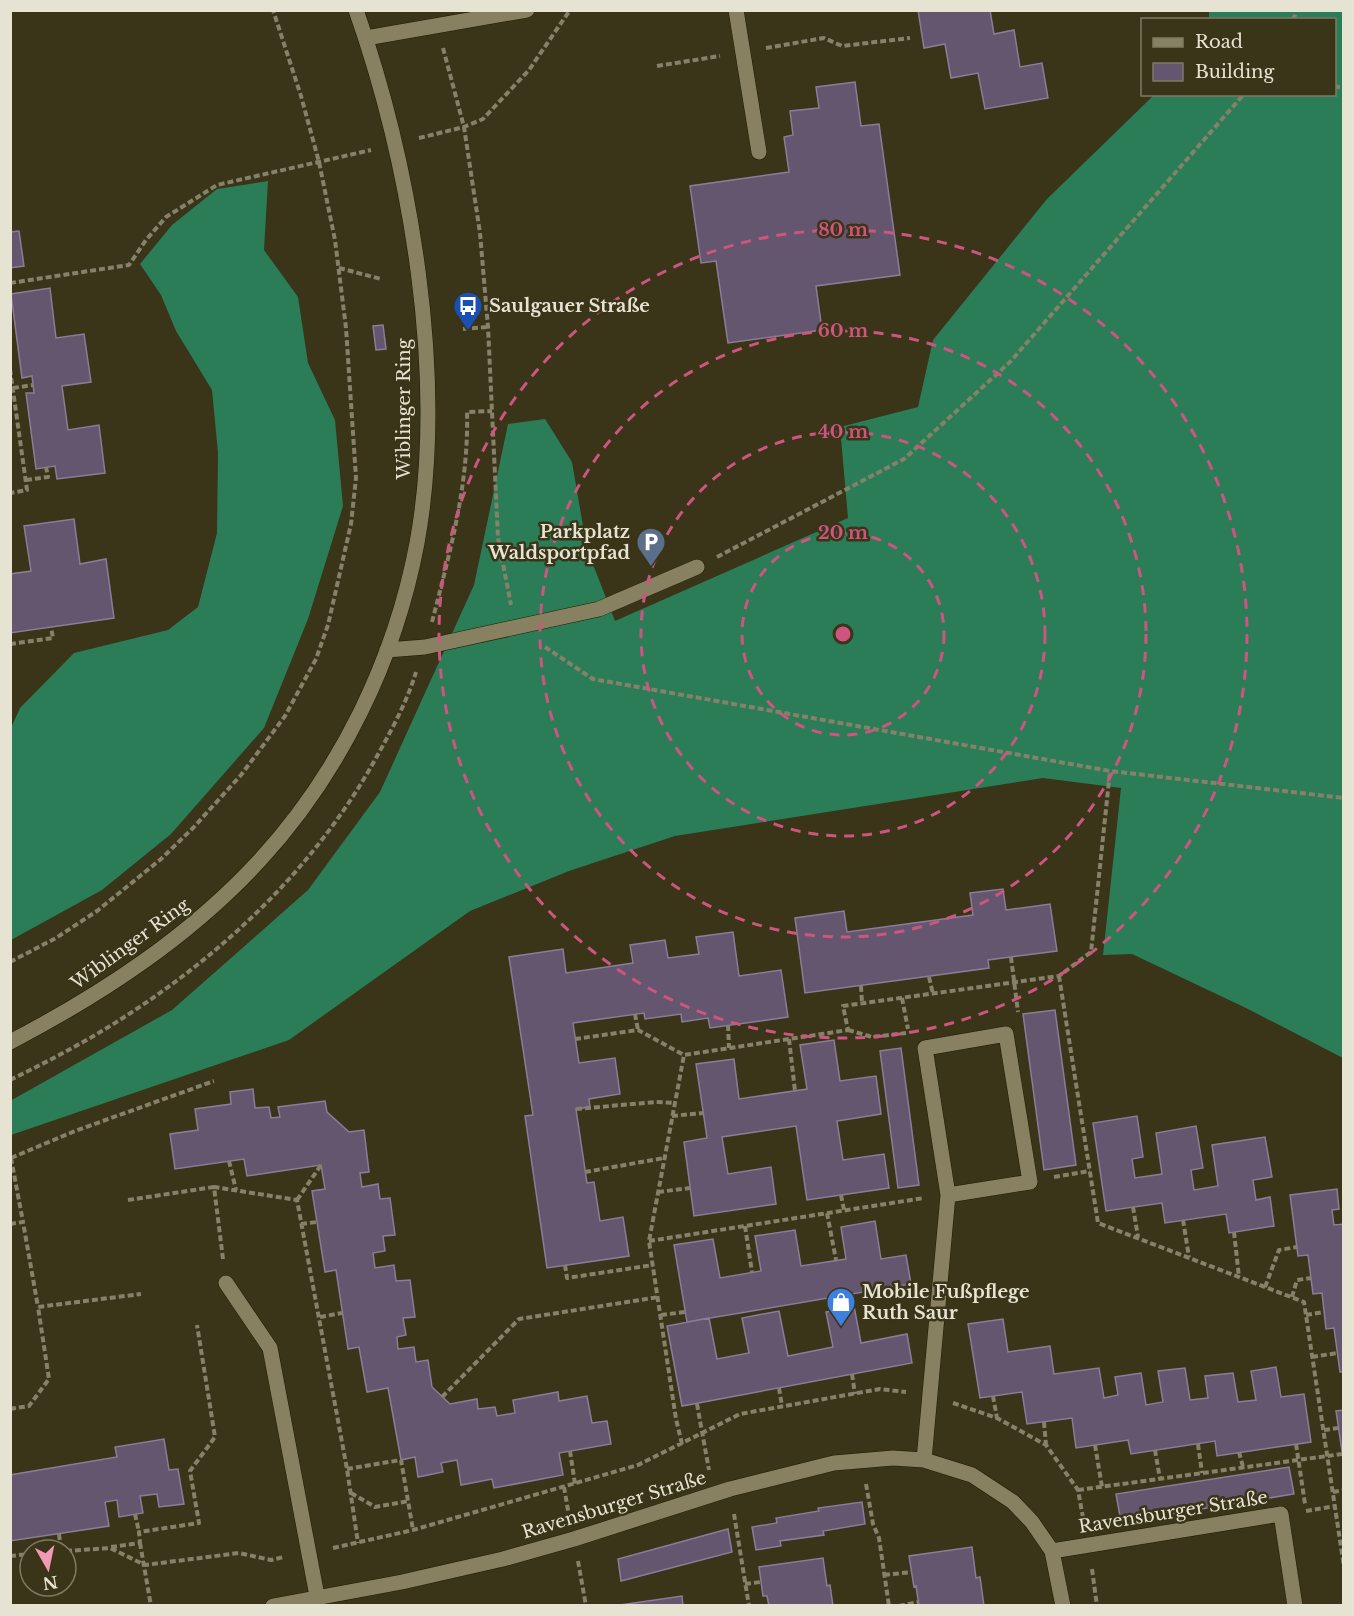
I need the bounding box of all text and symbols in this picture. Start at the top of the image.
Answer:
legend [1141,18,1336,96]
text: Road [1195,31,1243,53]
text: Building [1195,61,1274,83]
text: 80 m [818,219,868,241]
bus stop icon: Saulgauer Straße [452,290,484,332]
place label: Saulgauer Straße [489,295,650,317]
text: 60 m [818,320,868,342]
street label: Wiblinger Ring [393,338,415,481]
text: 40 m [818,421,868,443]
place label: Parkplatz Waldsportpfad [487,521,631,564]
text: 20 m [818,522,868,544]
parking icon: Parkplatz Waldsportpfad [635,526,667,568]
centre of rings [833,624,853,644]
street label: Wiblinger Ring [66,894,194,995]
place label: Mobile Fußpflege Ruth Saur [862,1281,1030,1324]
shop icon: Mobile Fußpflege Ruth Saur [825,1286,857,1328]
street label: Ravensburger Straße [519,1466,709,1544]
street label: Ravensburger Straße [1077,1486,1269,1538]
north arrow [18,1538,78,1598]
text: N [41,1572,59,1594]

